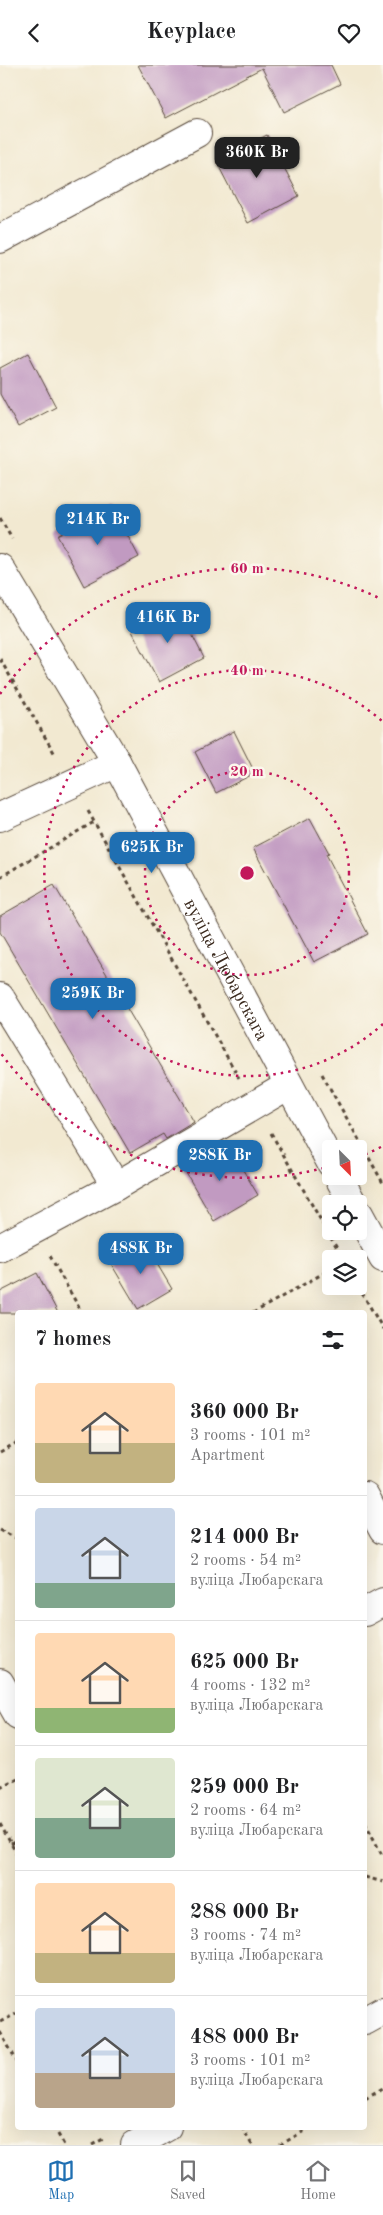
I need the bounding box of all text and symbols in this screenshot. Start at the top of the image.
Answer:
icon: back [20,19,48,47]
icon: heart [335,19,363,47]
text: Keyplace [147,21,236,43]
pin: 360K Br [211,137,303,179]
text: 360K Br [226,145,288,161]
pin: 214K Br [52,503,144,546]
text: 214K Br [67,512,129,528]
text: 60 m [230,562,264,577]
pin: 416K Br [122,601,214,644]
text: 416K Br [137,610,199,626]
text: 40 m [230,664,264,679]
text: 20 m [230,765,264,780]
pin: 625K Br [106,831,198,874]
text: 625K Br [121,840,183,856]
centre of rings [238,864,256,882]
street label: вуліца Любарскага [179,896,271,1045]
pin: 259K Br [47,977,139,1020]
text: 259K Br [62,986,124,1002]
pin: 288K Br [174,1139,266,1182]
north arrow [322,1140,368,1185]
map controls [322,1140,367,1295]
text: 288K Br [189,1148,251,1164]
button: locate [322,1195,367,1240]
pin: 488K Br [95,1233,187,1275]
text: 488K Br [110,1241,172,1257]
button: layers [322,1250,367,1295]
icon: filters [319,1326,347,1354]
text: 7 homes [35,1329,111,1350]
text: 360 000 Br [190,1402,299,1423]
icon: home [75,1403,135,1463]
text: 3 rooms · 101 m² [190,1428,310,1444]
text: Apartment [190,1448,265,1464]
text: 214 000 Br [190,1527,299,1548]
icon: home [75,1528,135,1588]
text: 2 rooms · 54 m² [190,1553,301,1569]
text: вуліца Любарскага [190,1573,323,1589]
text: 625 000 Br [190,1652,299,1673]
icon: home [75,1653,135,1713]
text: 4 rooms · 132 m² [190,1678,310,1694]
text: вуліца Любарскага [190,1698,323,1714]
text: 259 000 Br [190,1777,299,1798]
icon: home [75,1778,135,1838]
text: 2 rooms · 64 m² [190,1803,301,1819]
text: вуліца Любарскага [190,1823,323,1839]
text: 288 000 Br [190,1902,299,1923]
icon: home [75,1903,135,1963]
text: 3 rooms · 74 m² [190,1928,301,1944]
text: вуліца Любарскага [190,1948,323,1964]
text: 488 000 Br [190,2027,299,2048]
icon: home [75,2028,135,2088]
text: 3 rooms · 101 m² [190,2053,310,2069]
text: вуліца Любарскага [190,2073,323,2089]
tab: Map [47,2157,75,2204]
tab: Saved [170,2157,206,2204]
tab: Home [300,2157,336,2204]

